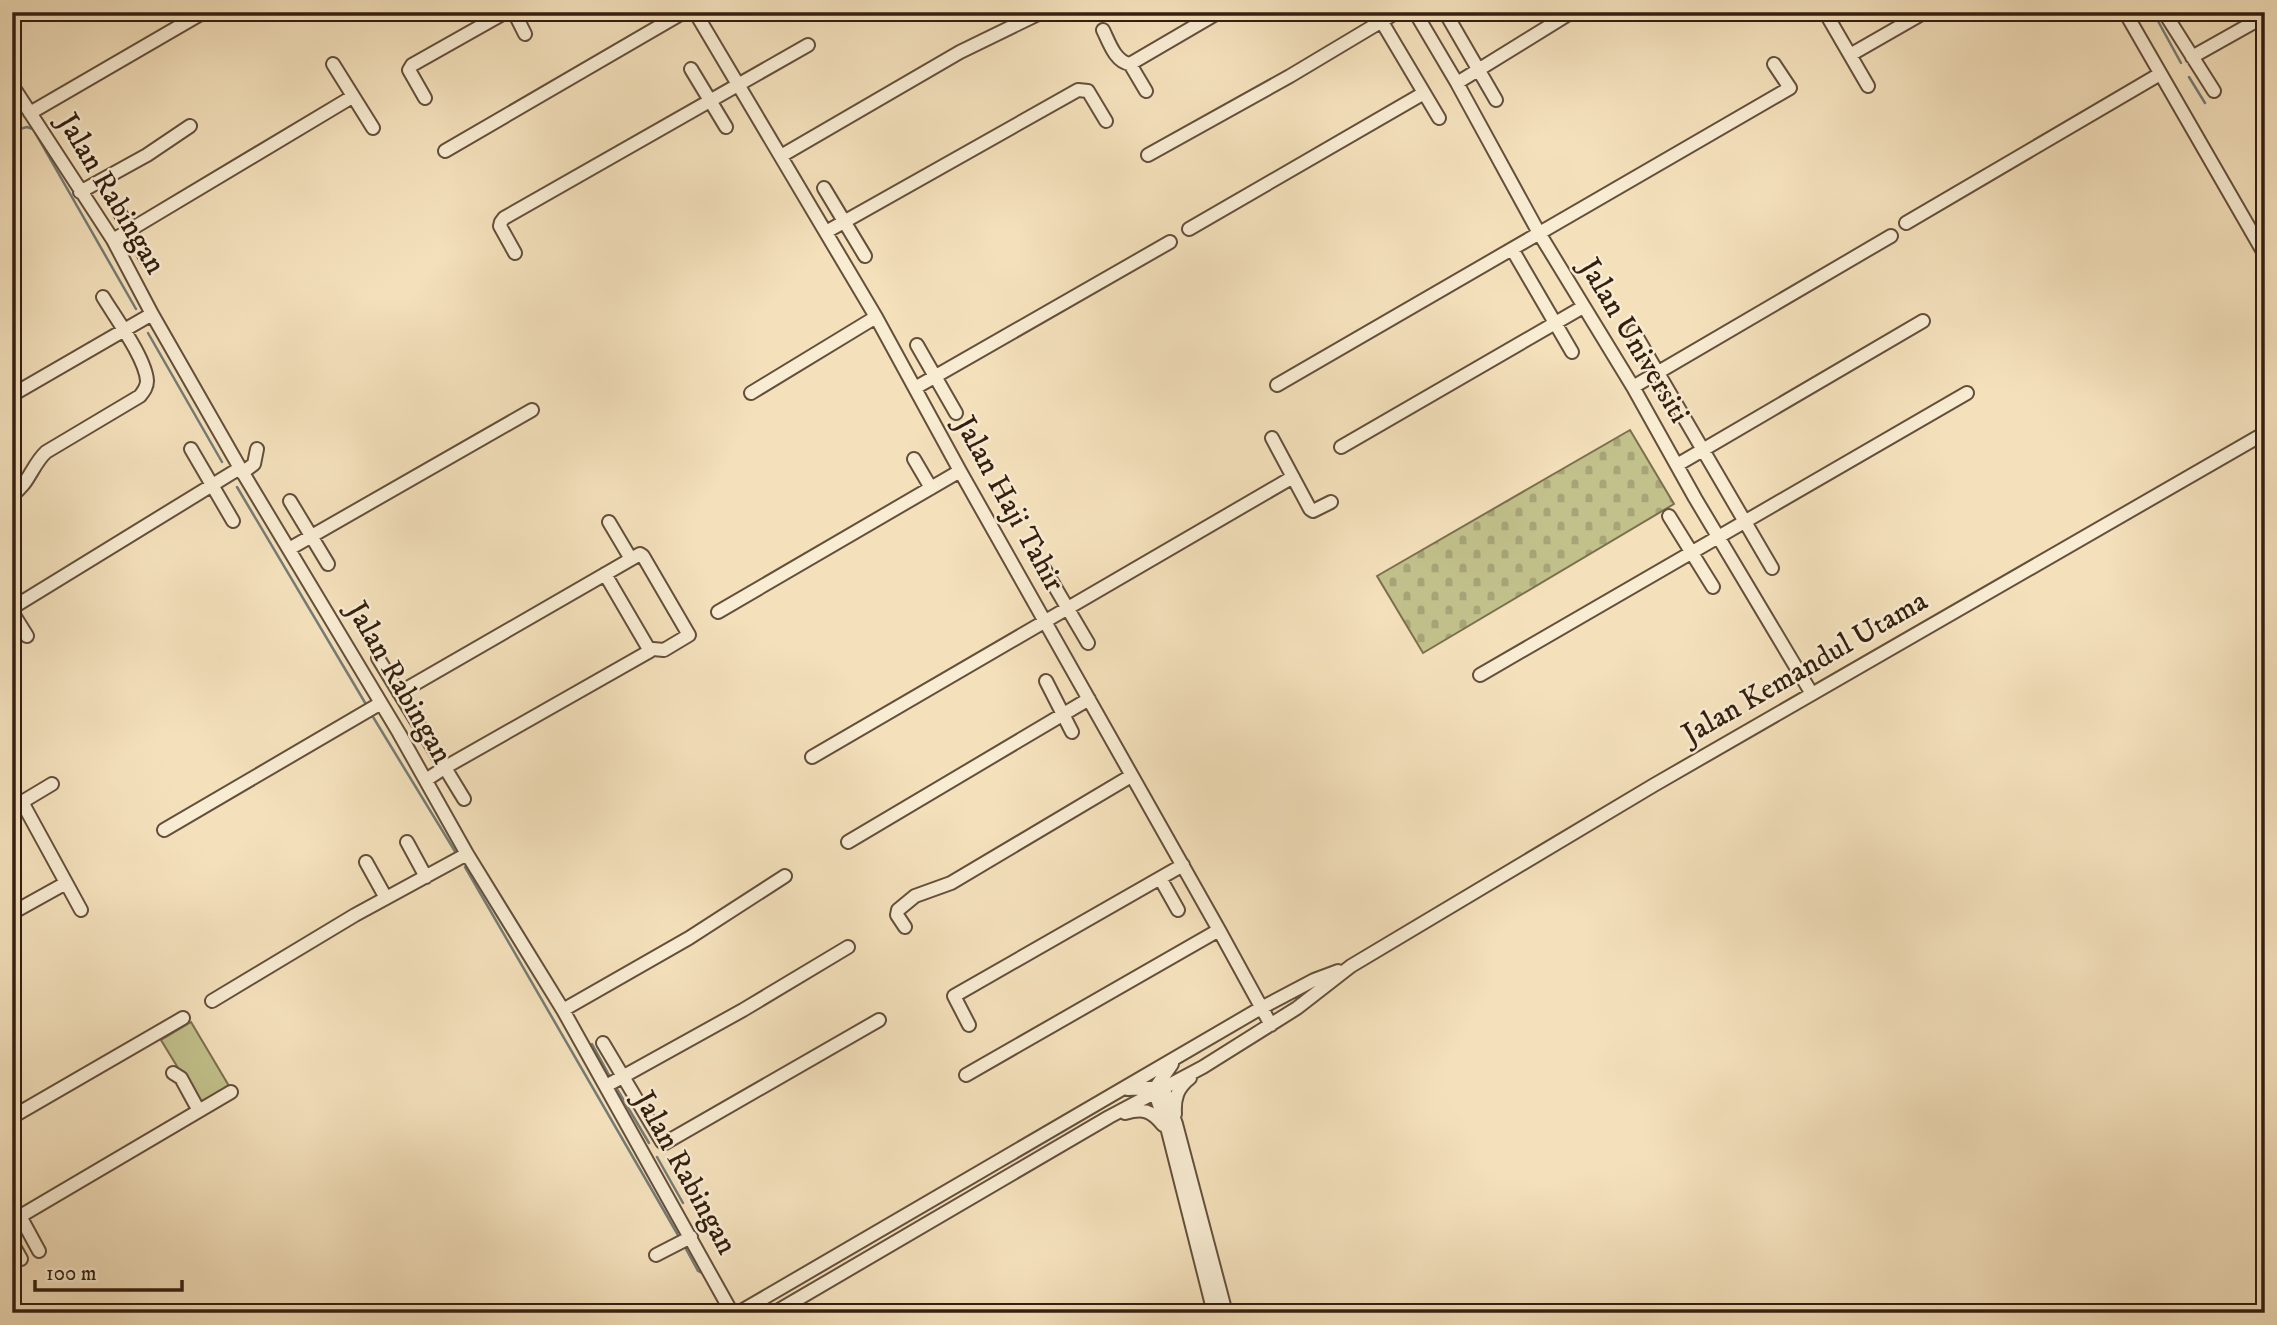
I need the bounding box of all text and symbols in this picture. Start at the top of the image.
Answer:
street label: Jalan Rabingan [47,104,174,281]
street label: Jalan Universiti [1569,249,1698,430]
street label: Jalan Haji Tahir [944,407,1072,598]
street label: Jalan Kemandul Utama [1673,583,1934,755]
street label: Jalan Rabingan [336,593,460,771]
street label: Jalan Rabingan [623,1082,745,1261]
scale bar [35,1248,182,1292]
text: 100 m [46,1261,97,1287]

